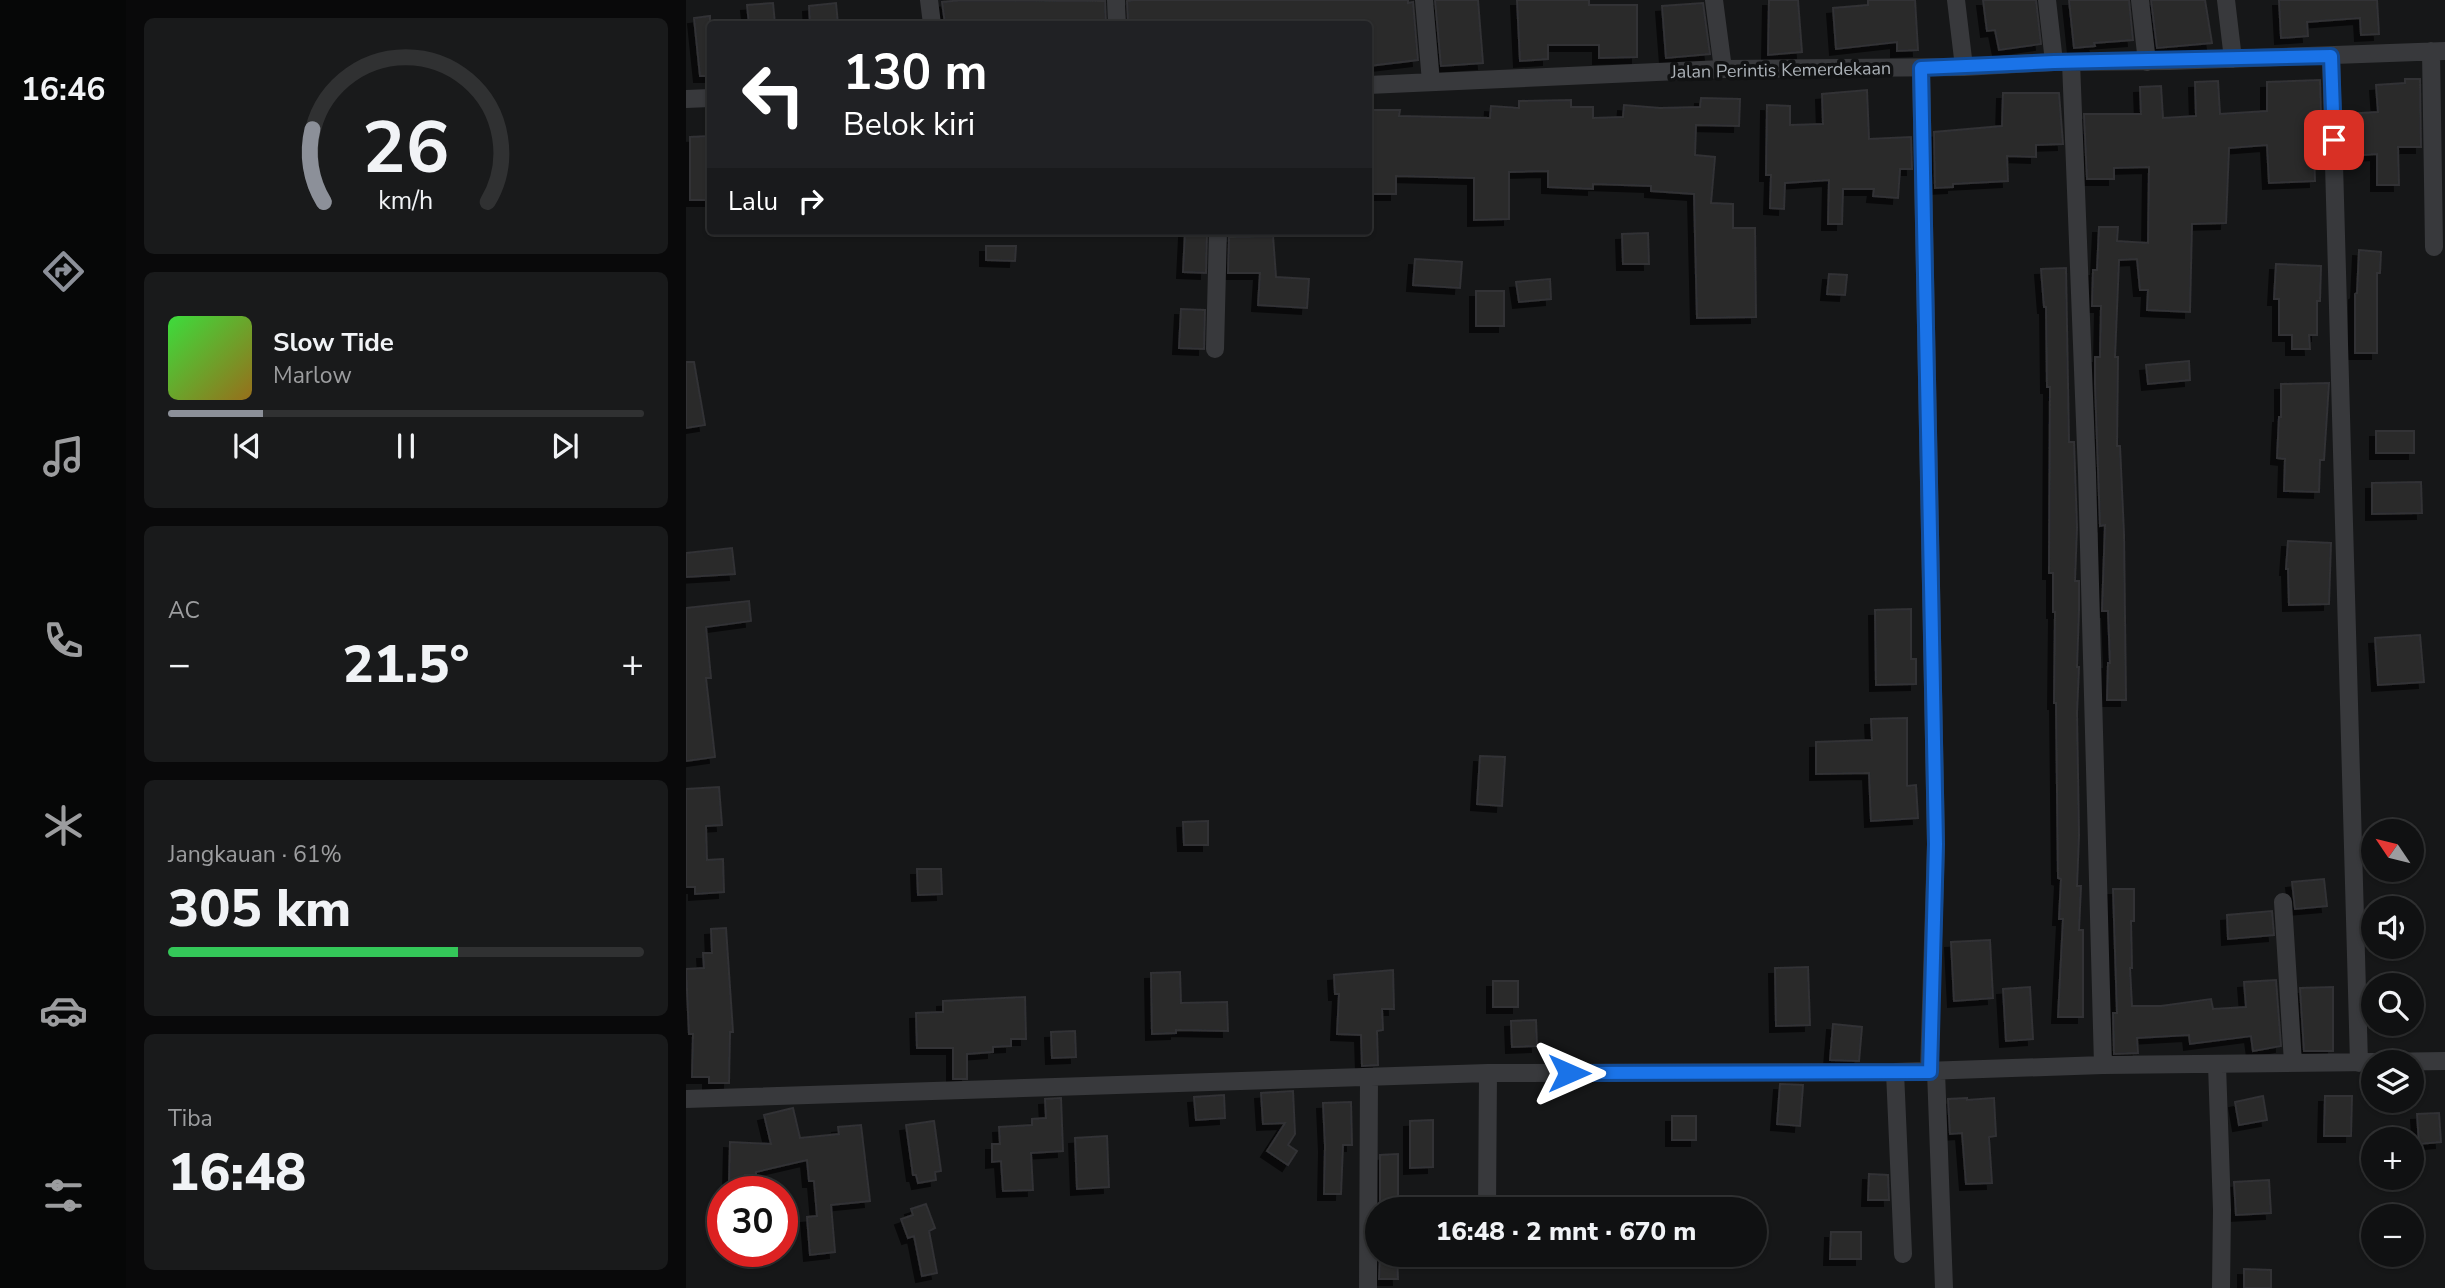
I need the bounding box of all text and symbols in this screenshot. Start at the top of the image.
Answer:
text: 130 m [843,39,987,106]
icon: left [728,49,819,140]
street label: Jalan Perintis Kemerdekaan [1670,56,1891,84]
text: 16:46 [21,68,105,111]
text: 26 [362,98,450,198]
text: Belok kiri [843,103,975,146]
pin [2304,110,2364,170]
icon: arrive [2315,121,2353,159]
icon: right [792,182,830,220]
text: km/h [378,184,434,218]
text: Lalu [728,184,778,219]
icon: directions [39,247,88,296]
text: Slow Tide [273,325,394,360]
text: Marlow [273,360,352,391]
icon: previous [228,427,266,465]
icon: pause [387,427,425,465]
icon: next [546,427,584,465]
icon: music [39,432,88,481]
text: AC [168,595,200,626]
icon: phone [39,616,88,665]
text: 21.5° [342,629,470,700]
text: − [168,639,191,690]
text: + [621,639,644,690]
icon: climate [39,801,88,850]
north arrow [2361,819,2424,882]
map controls [2361,819,2424,1267]
text: Jangkauan · 61% [168,839,342,870]
text: 305 km [168,873,351,944]
button: sound [2361,896,2424,959]
button: search [2361,973,2424,1036]
icon: car [39,986,88,1035]
position arrow [1532,1036,1606,1110]
button: layers [2361,1050,2424,1113]
text: Tiba [168,1103,213,1134]
button: + [2361,1127,2424,1190]
text: 16:48 [168,1137,306,1208]
icon: filters [39,1171,88,1220]
speed limit sign: 30 [707,1176,798,1267]
button: − [2361,1204,2424,1267]
text: 16:48 · 2 mnt · 670 m [1436,1214,1696,1249]

